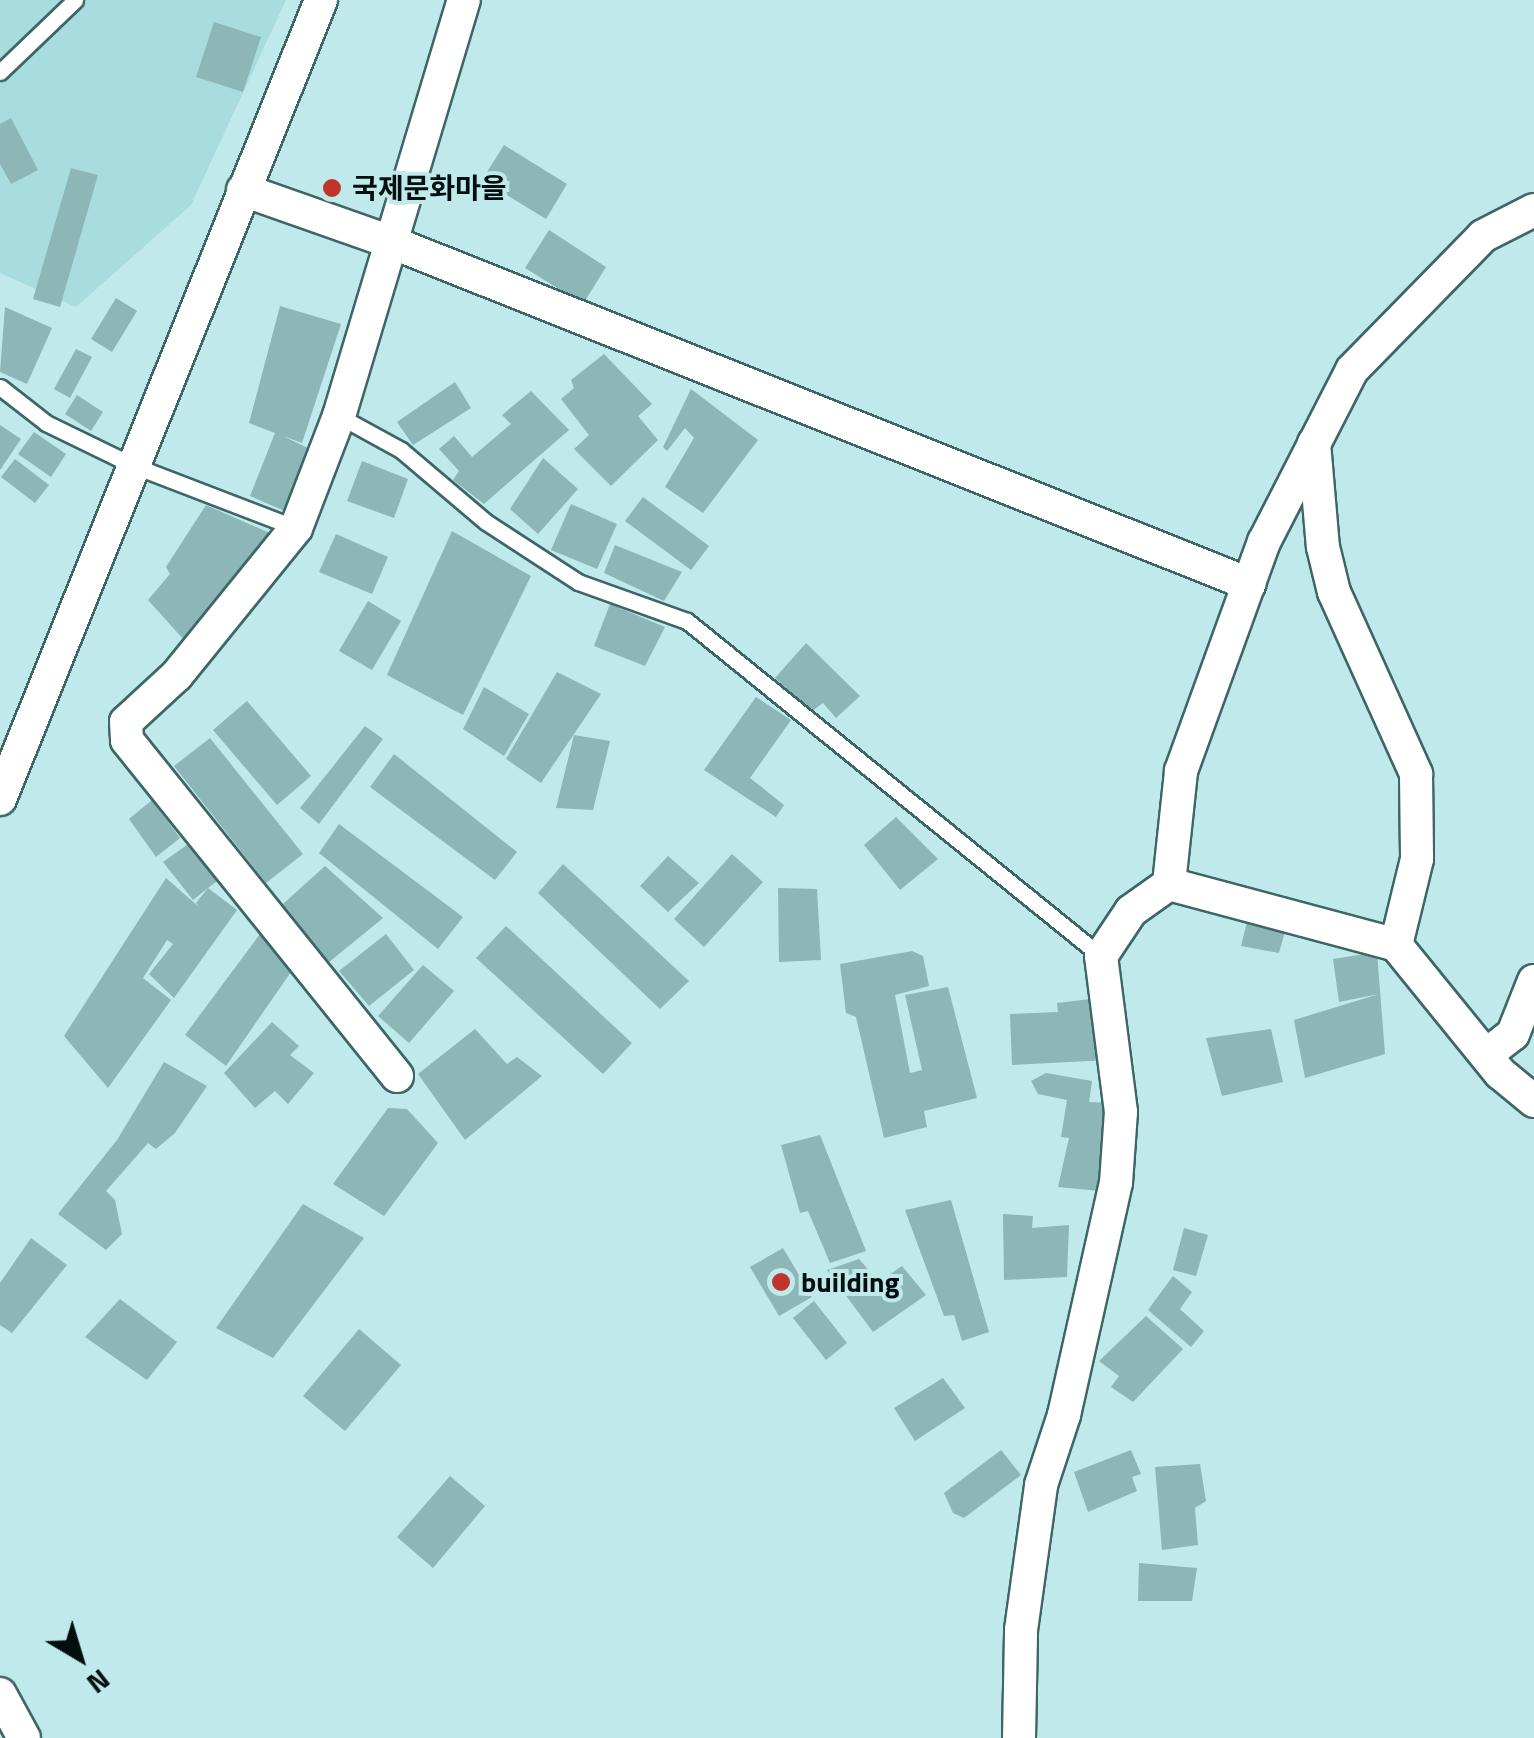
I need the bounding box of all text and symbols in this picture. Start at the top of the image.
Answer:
place label: 국제문화마을 [352,171,507,205]
marker: 국제문화마을 [321,177,343,199]
place label: building [801,1265,900,1299]
marker: building [770,1271,792,1293]
north arrow [30,1608,130,1708]
text: N [78,1659,120,1705]

